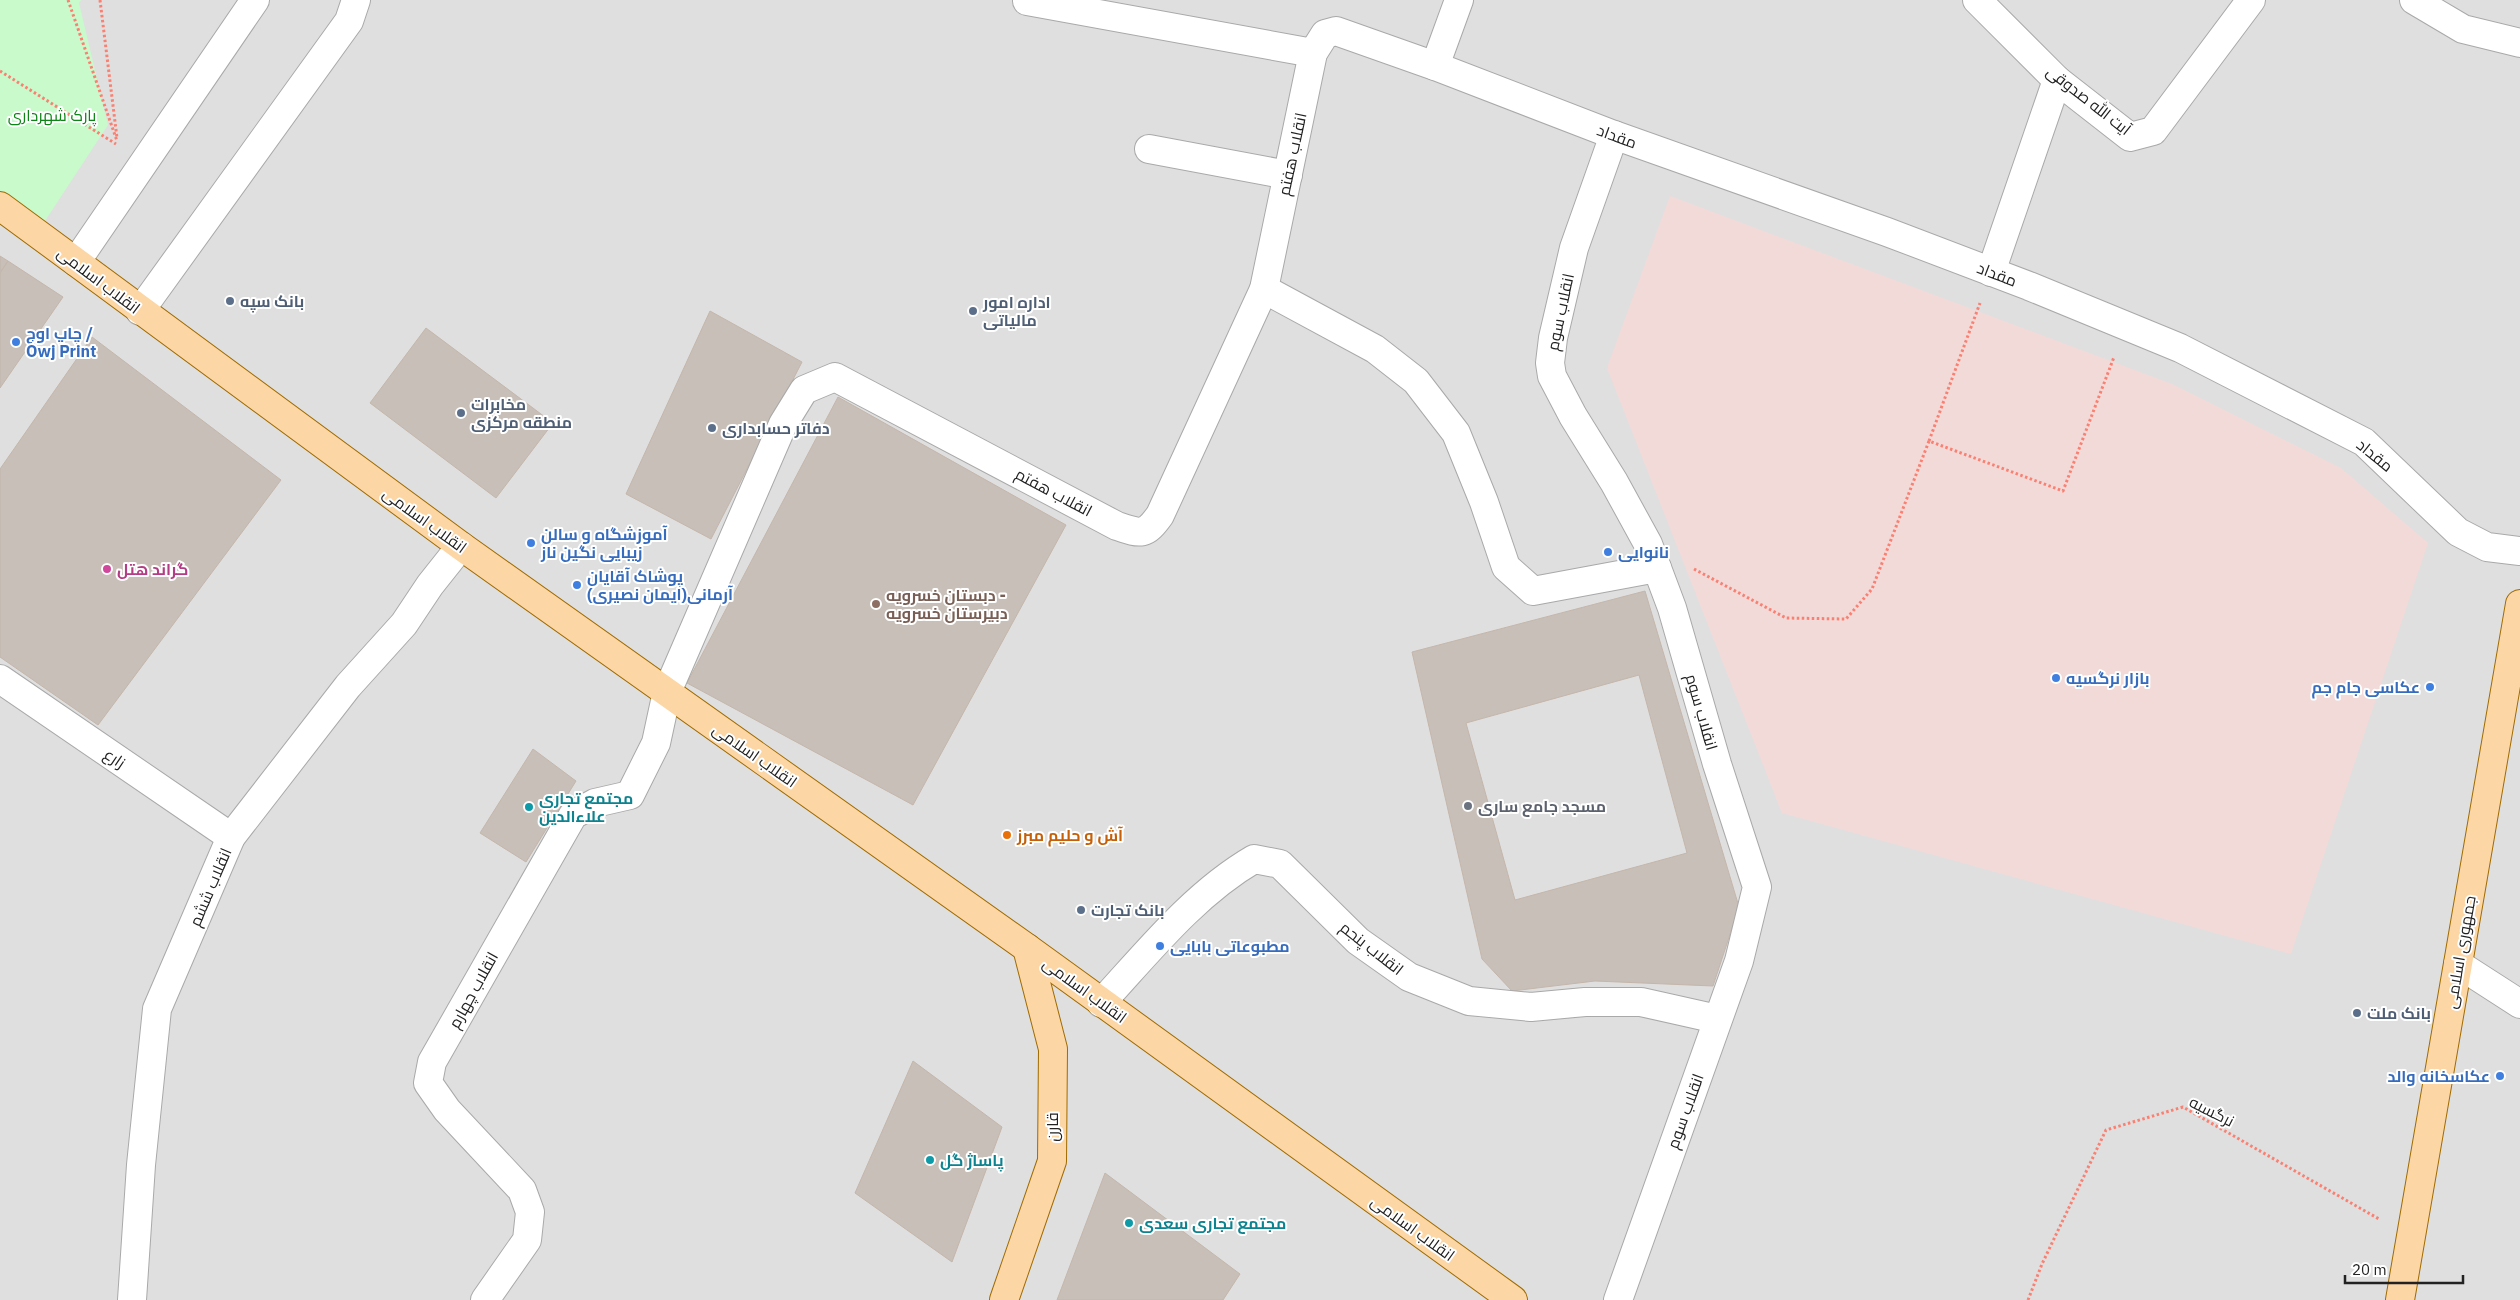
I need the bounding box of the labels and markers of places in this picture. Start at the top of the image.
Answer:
place label: بانک سپه [240,291,304,313]
place label: اداره امور مالیاتی [982,292,1051,330]
marker: بانک سپه [224,295,236,307]
marker: اداره امور مالیاتی [967,305,979,317]
place label: چاپ اوج / Owj Print [26,323,96,361]
marker: چاپ اوج / Owj Print [10,336,22,348]
place label: مخابرات منطقه مرکزی [471,394,572,432]
marker: مخابرات منطقه مرکزی [455,407,467,419]
place label: دفاتر حسابداری [722,418,830,438]
marker: دفاتر حسابداری [706,422,718,434]
place label: آموزشگاه و سالن زیبایی نگین ناز [540,524,667,562]
marker: آموزشگاه و سالن زیبایی نگین ناز [525,537,537,549]
place label: نانوایی [1618,542,1669,562]
marker: نانوایی [1602,546,1614,558]
place label: گراند هتل [117,559,188,579]
marker: گراند هتل [101,563,113,575]
place label: پوشاک آقایان آرمانی(ایمان نصیری) [587,566,733,604]
marker: پوشاک آقایان آرمانی(ایمان نصیری) [571,579,583,591]
place label: دبستان خسرویه - دبیرستان خسرویه [886,585,1008,623]
marker: دبستان خسرویه - دبیرستان خسرویه [870,598,882,610]
place label: بازار نرگسیه [2066,668,2150,688]
marker: بازار نرگسیه [2050,672,2062,684]
place label: عکاسی جام جم [2311,677,2420,699]
marker: عکاسی جام جم [2424,681,2436,693]
place label: مجتمع تجاری علاءالدین [539,788,633,826]
place label: مسجد جامع ساری [1478,796,1606,817]
marker: مسجد جامع ساری [1462,800,1474,812]
marker: مجتمع تجاری علاءالدین [523,801,535,813]
place label: آش و حلیم مبرز [1016,825,1123,847]
marker: آش و حلیم مبرز [1001,829,1013,841]
place label: بانک تجارت [1091,900,1164,920]
marker: بانک تجارت [1075,904,1087,916]
place label: مطبوعاتی بابایی [1170,936,1290,956]
marker: مطبوعاتی بابایی [1154,940,1166,952]
place label: بانک ملت [2367,1003,2431,1023]
marker: بانک ملت [2351,1007,2363,1019]
place label: عکاسخانه والد [2387,1066,2490,1086]
marker: عکاسخانه والد [2494,1070,2506,1082]
place label: پاساژ گل [940,1150,1004,1172]
marker: پاساژ گل [924,1154,936,1166]
place label: مجتمع تجاری سعدی [1139,1213,1286,1234]
marker: مجتمع تجاری سعدی [1123,1217,1135,1229]

